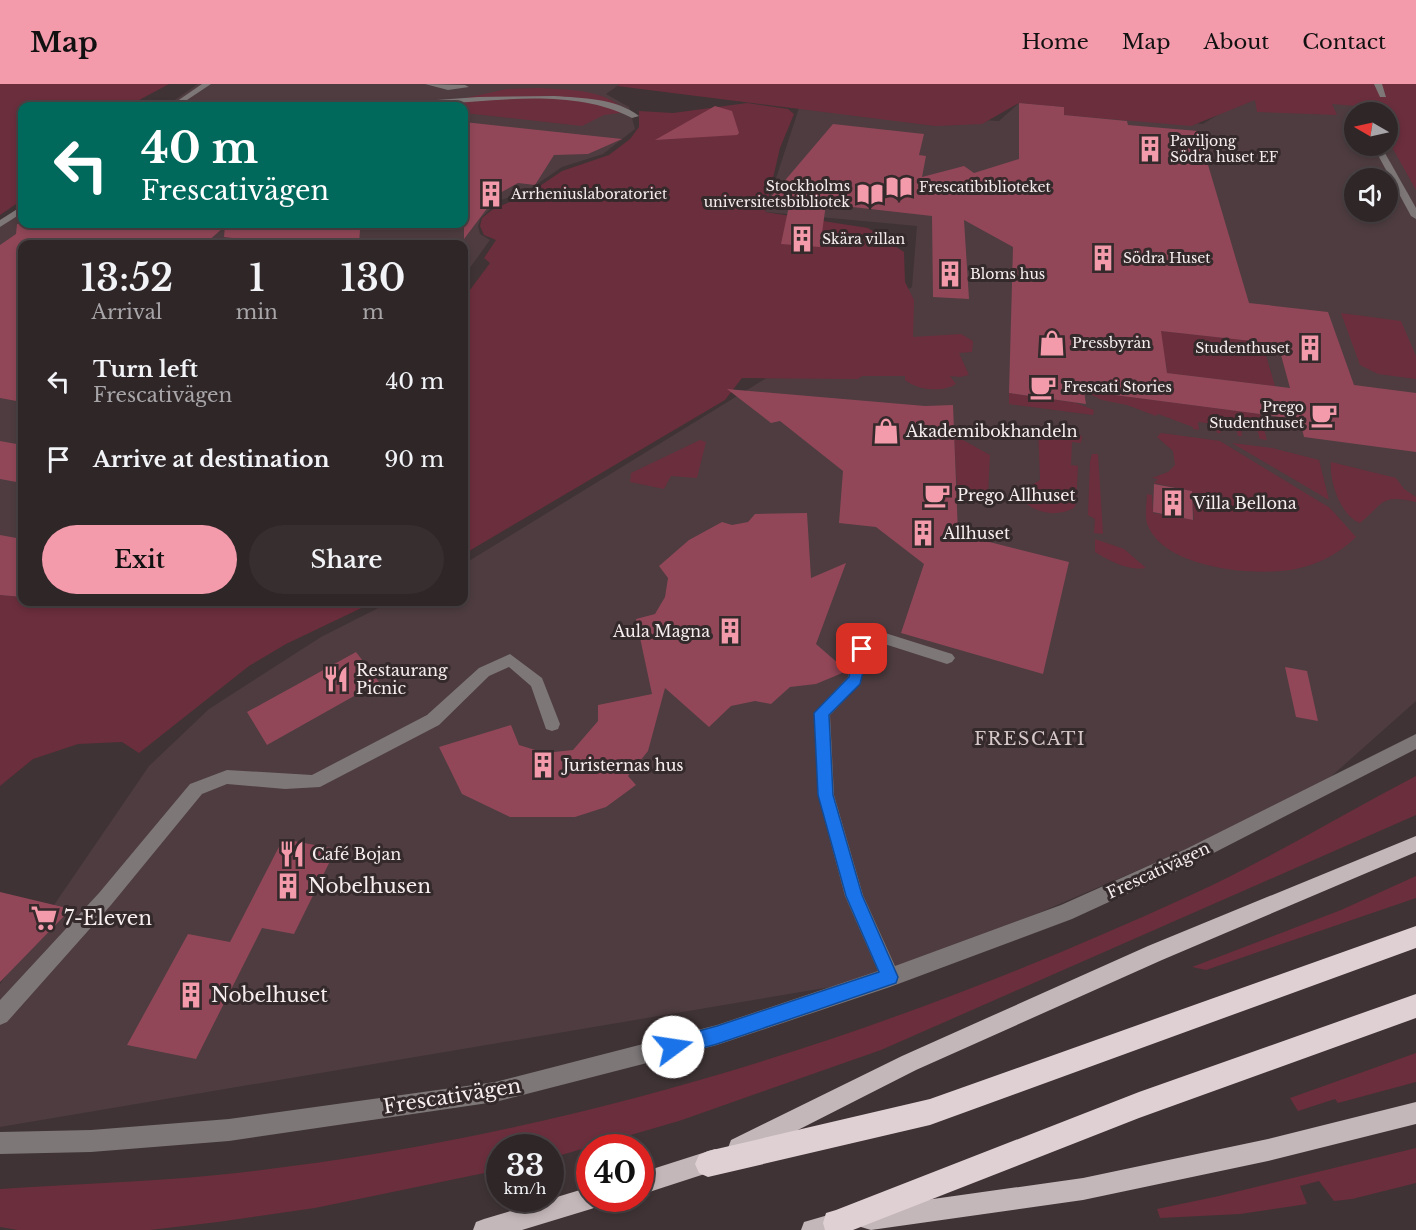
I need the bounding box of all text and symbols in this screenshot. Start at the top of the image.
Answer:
text: Map [30,25,98,60]
text: Home [1022,29,1089,55]
text: Map [1122,29,1170,55]
text: About [1203,29,1269,55]
text: Contact [1302,29,1386,55]
north arrow [1344,102,1398,156]
map controls [1344,102,1398,222]
text: 40 m [141,122,258,174]
icon: left [42,126,120,204]
place label: Paviljong Södra huset EF [1170,132,1279,166]
building icon: Paviljong Södra huset EF [1135,134,1165,164]
button: sound [1344,168,1398,222]
library icon: Frescatibiblioteket [884,172,914,202]
text: Frescativägen [141,174,329,207]
place label: Stockholms universitetsbibliotek [704,177,850,211]
place label: Frescatibiblioteket [919,178,1051,196]
building icon: Arrheniuslaboratoriet [476,179,506,209]
library icon: Stockholms universitetsbibliotek [855,179,885,209]
place label: Arrheniuslaboratoriet [510,185,668,203]
building icon: Skära villan [787,224,817,254]
place label: Skära villan [822,230,905,248]
building icon: Södra Huset [1088,243,1118,273]
place label: Södra Huset [1123,249,1211,267]
text: 13:52 [80,256,173,301]
text: 1 [249,256,265,301]
text: 130 [340,256,406,301]
building icon: Bloms hus [935,259,965,289]
place label: Bloms hus [970,265,1045,283]
text: Arrival [91,300,162,324]
text: min [236,300,278,324]
text: m [362,300,384,324]
shop icon: Pressbyrån [1037,328,1067,358]
building icon: Studenthuset [1295,333,1325,363]
place label: Pressbyrån [1072,334,1151,352]
place label: Studenthuset [1195,339,1291,357]
text: Turn left [93,356,198,383]
icon: left [42,365,75,398]
text: 40 m [386,368,444,395]
cafe icon: Frescati Stories [1028,372,1058,402]
place label: Frescati Stories [1063,378,1172,396]
text: Frescativägen [93,383,232,407]
place label: Prego Studenthuset [1209,398,1305,432]
cafe icon: Prego Studenthuset [1309,400,1339,430]
shop icon: Akademibokhandeln [871,416,901,446]
place label: Akademibokhandeln [905,421,1078,441]
icon: arrive [42,443,75,476]
text: Arrive at destination [93,446,330,473]
text: 90 m [384,446,444,473]
cafe icon: Prego Allhuset [922,480,952,510]
place label: Prego Allhuset [957,485,1076,505]
building icon: Villa Bellona [1158,488,1188,518]
place label: Villa Bellona [1192,493,1297,513]
building icon: Allhuset [908,518,938,548]
place label: Allhuset [942,523,1010,543]
button: Exit [42,525,237,594]
button: Share [249,525,444,594]
building icon: Aula Magna [715,616,745,646]
place label: Aula Magna [612,621,710,641]
pin [836,623,887,674]
icon: arrive [845,632,878,665]
place label: Restaurang Picnic [356,660,448,698]
restaurant icon: Restaurang Picnic [321,664,351,694]
district label: FRESCATI [974,728,1086,750]
building icon: Juristernas hus [528,750,558,780]
place label: Juristernas hus [561,755,684,775]
street label: Frescativägen [1103,837,1213,903]
restaurant icon: Café Bojan [277,839,307,869]
place label: Café Bojan [312,844,401,864]
building icon: Nobelhusen [273,871,303,901]
place label: Nobelhusen [308,874,431,898]
supermarket icon: 7-Eleven [29,903,59,933]
place label: 7-Eleven [64,906,152,930]
building icon: Nobelhuset [176,980,206,1010]
place label: Nobelhuset [211,983,328,1007]
position arrow [641,1015,705,1079]
street label: Frescativägen [381,1073,523,1119]
speed limit sign: 40 [576,1134,654,1212]
text: 33 [506,1147,544,1184]
text: km/h [504,1179,546,1198]

